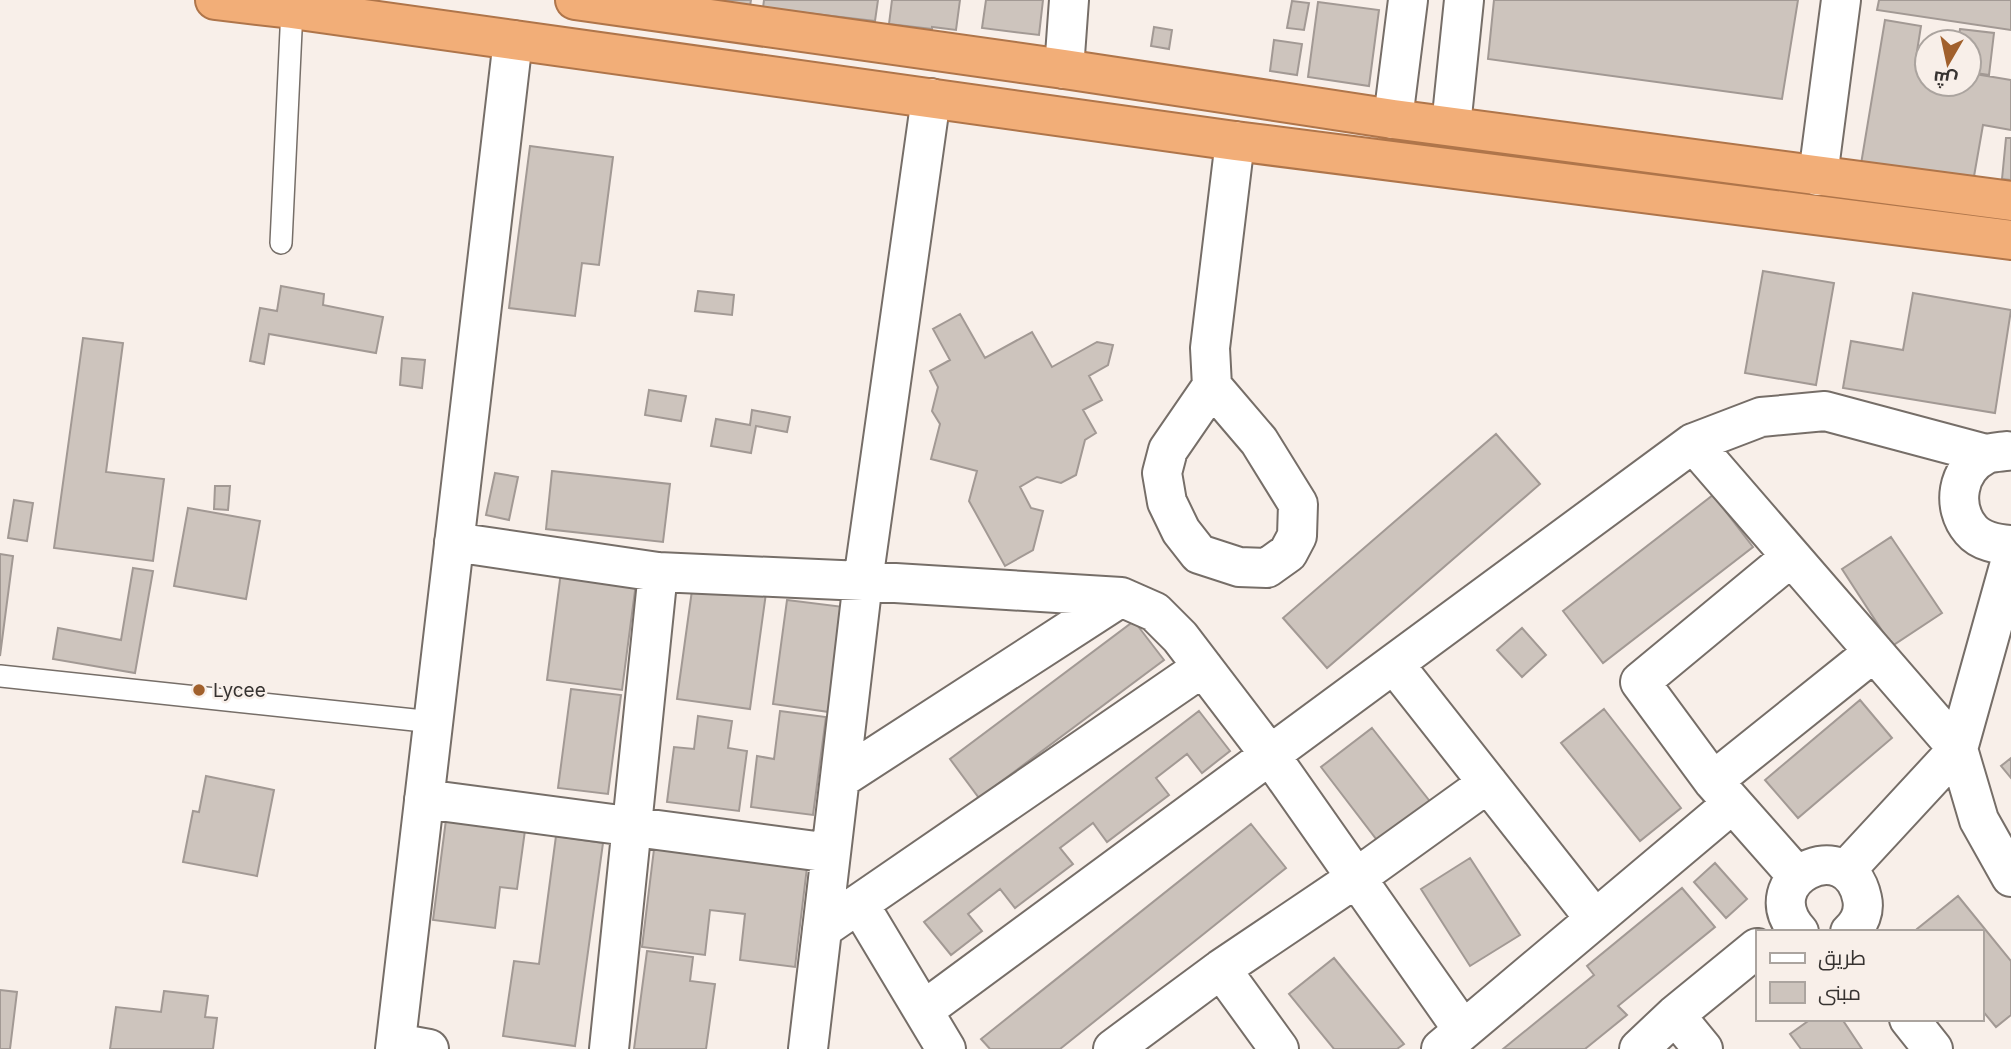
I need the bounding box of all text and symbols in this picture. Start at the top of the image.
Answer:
north arrow [1913,28,1983,98]
text: ش [1932,66,1959,93]
place label: Lycee [213,679,266,702]
marker: Lycee [191,682,207,698]
legend [1756,930,1983,1021]
text: طريق [1818,945,1866,971]
text: مبنى [1818,980,1861,1006]

